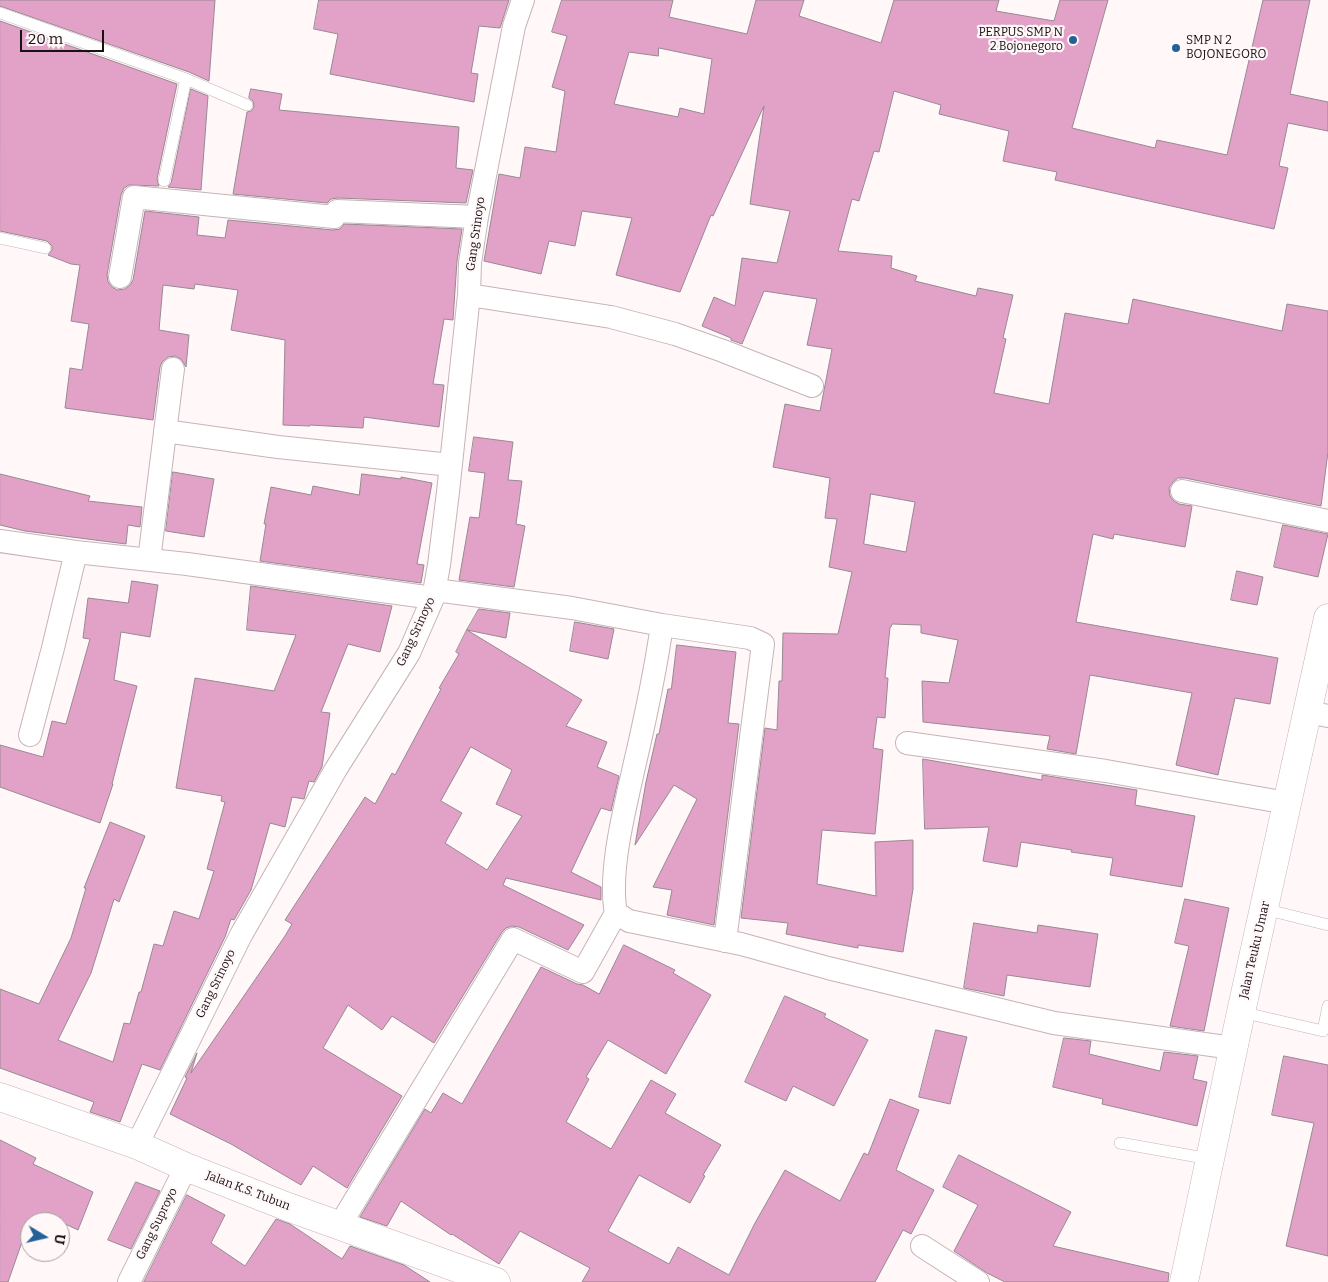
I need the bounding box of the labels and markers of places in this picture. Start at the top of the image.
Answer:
place label: PERPUS SMP N 2 Bojonegoro [978,26,1063,54]
marker: PERPUS SMP N 2 Bojonegoro [1067,34,1079,46]
place label: SMP N 2 BOJONEGORO [1186,34,1266,62]
marker: SMP N 2 BOJONEGORO [1170,42,1182,54]

